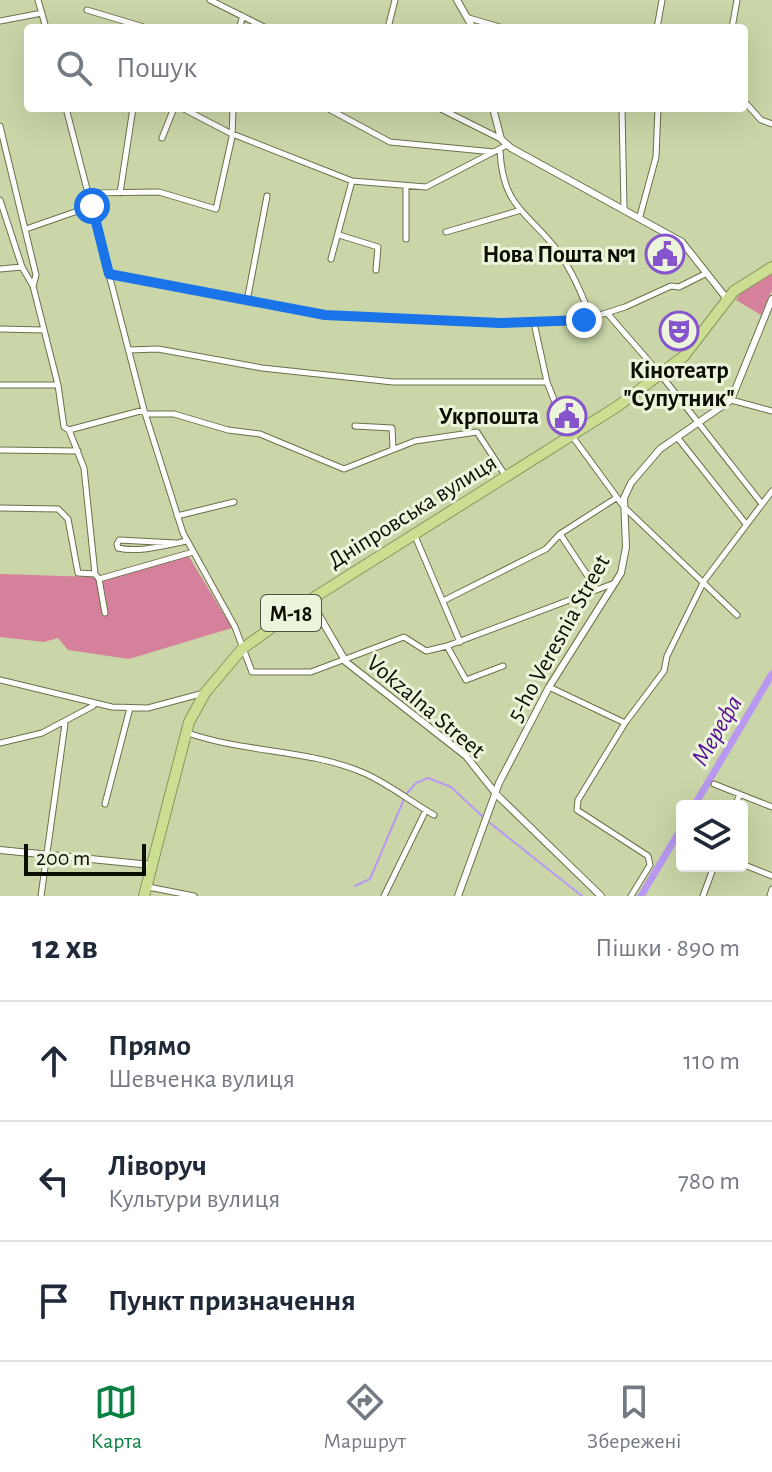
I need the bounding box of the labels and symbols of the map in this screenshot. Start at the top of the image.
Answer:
route start [74,188,110,224]
public building icon: Нова Пошта №1 [644,233,686,275]
place label: Нова Пошта №1 [482,243,637,267]
route end [566,302,602,338]
theatre icon: Кінотеатр "Супутник" [658,310,700,352]
place label: Кінотеатр "Супутник" [623,359,735,411]
public building icon: Укрпошта [546,395,588,437]
place label: Укрпошта [439,405,539,429]
street label: Дніпровська вулиця [324,450,501,573]
street label: 5-ho Veresnia Street [503,551,615,726]
road number: М-18 [261,595,321,631]
street label: Vokzalna Street [362,651,489,763]
water label: Мерефа [687,691,747,770]
scale bar [24,840,146,876]

